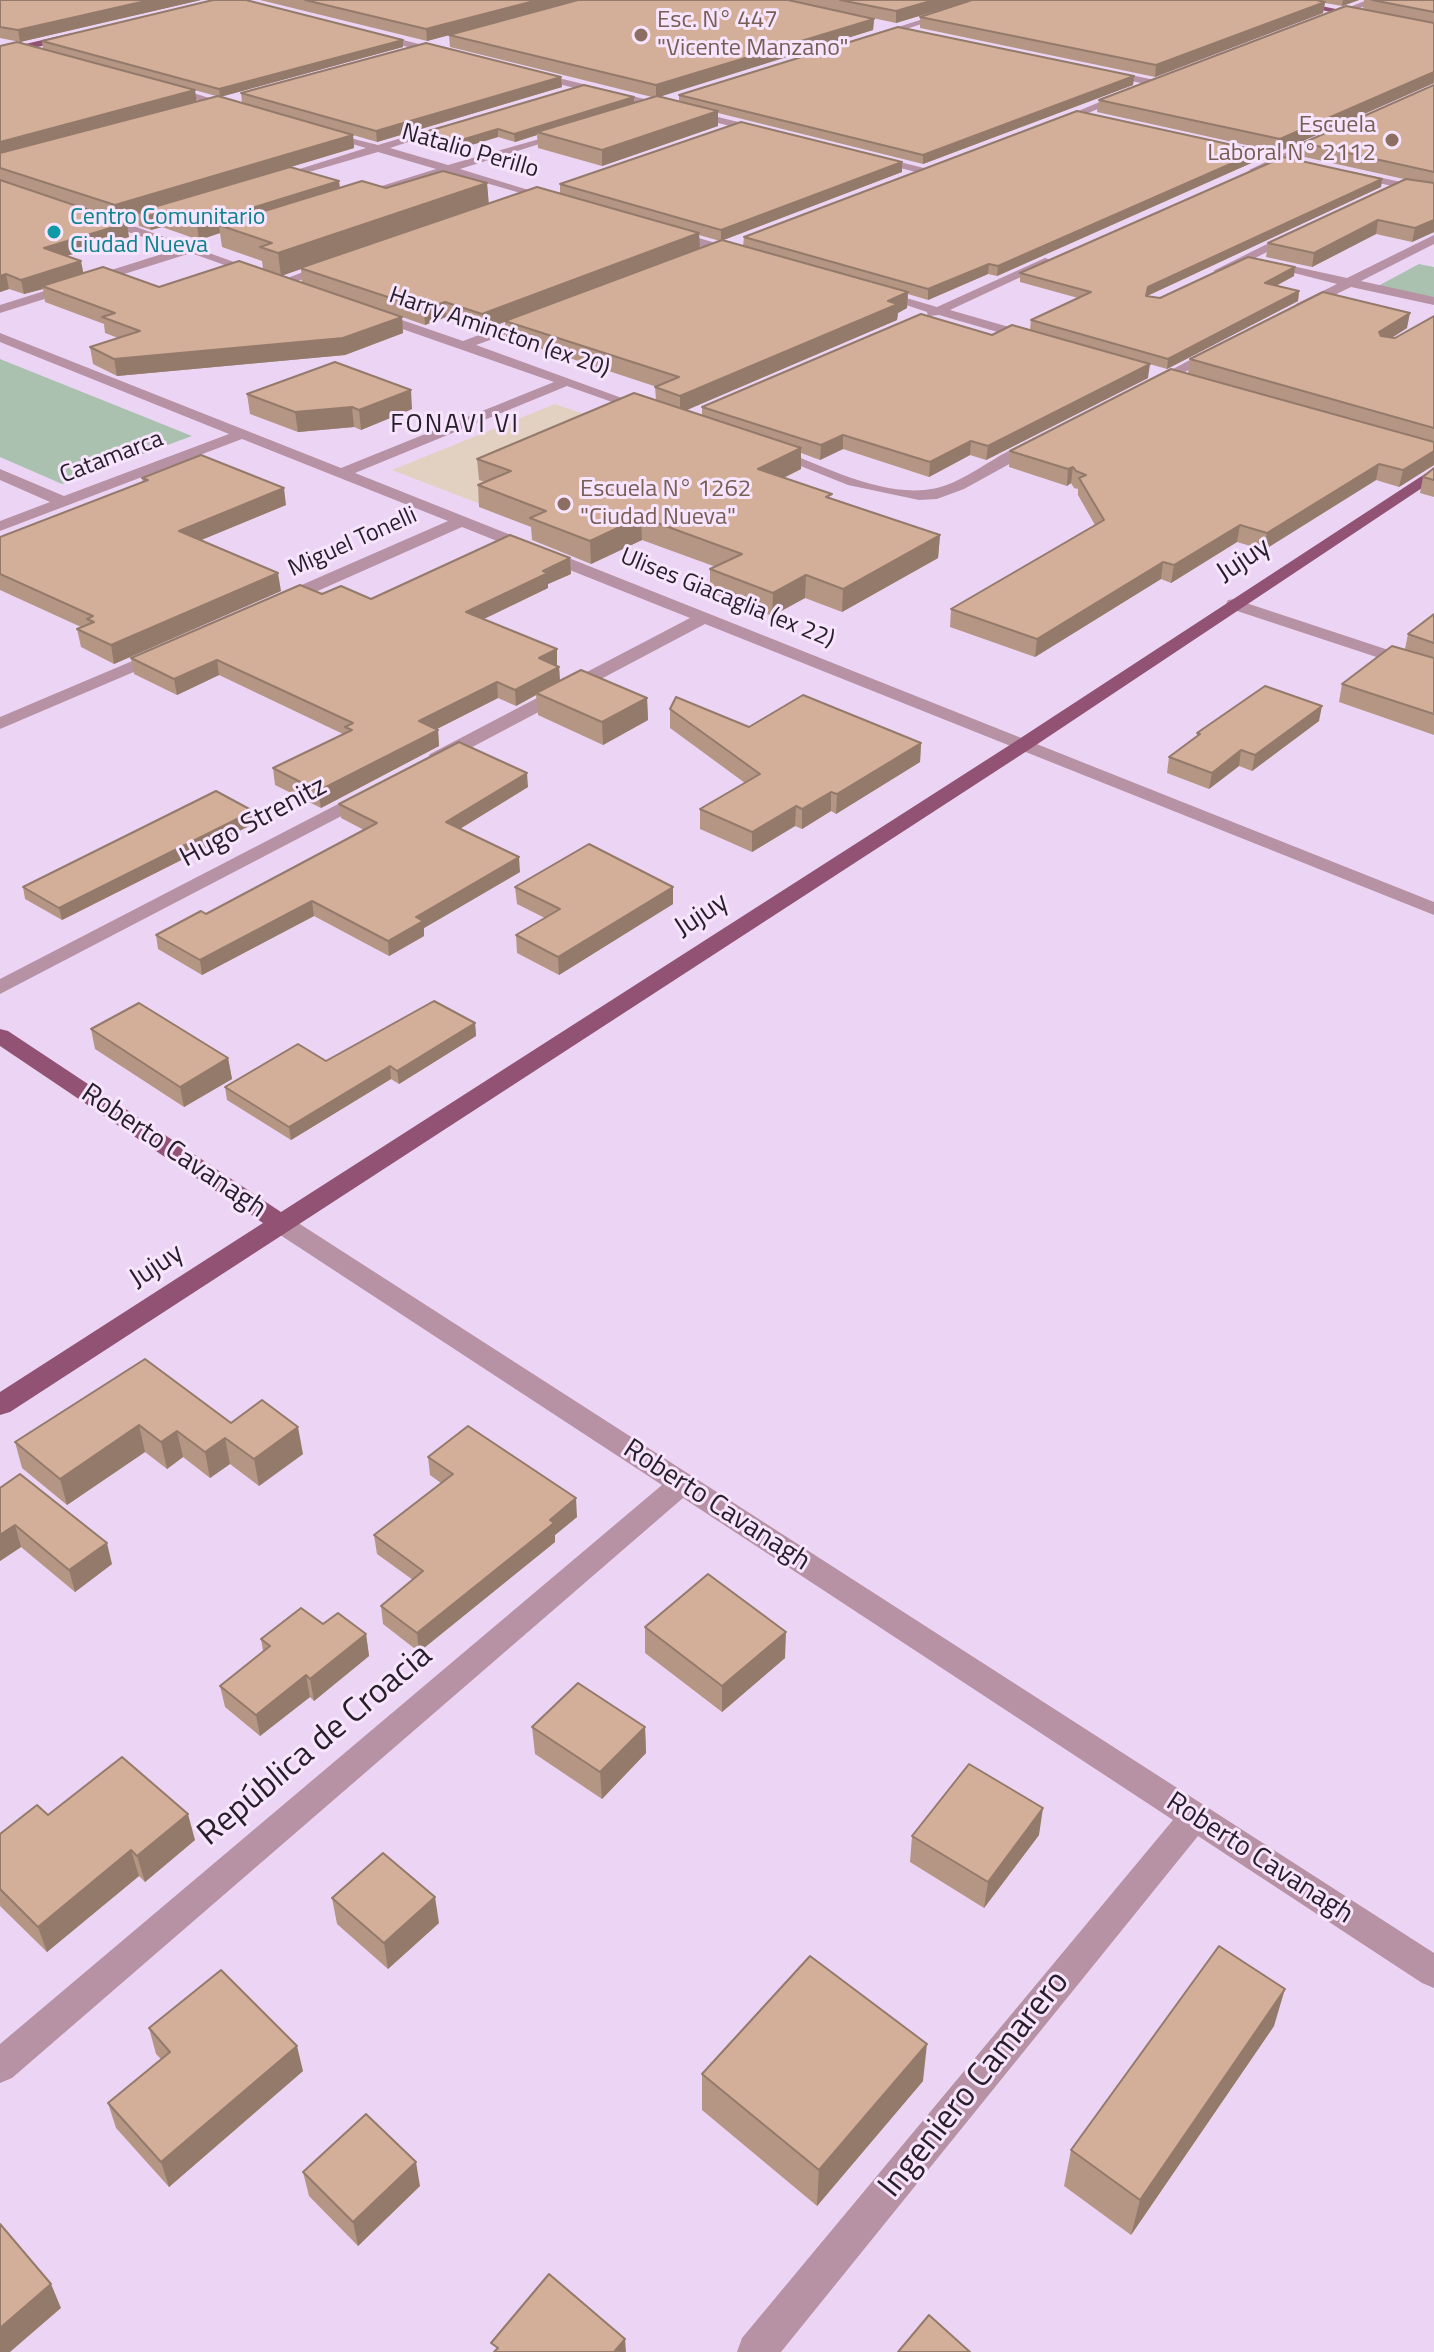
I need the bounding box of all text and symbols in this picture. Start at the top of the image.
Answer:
place label: Esc. N° 447 "Vicente Manzano" [657,7,848,63]
marker: Esc. N° 447 "Vicente Manzano" [632,26,650,44]
place label: Escuela Laboral N° 2112 [1207,112,1376,168]
street label: Natalio Perillo [398,119,542,185]
marker: Escuela Laboral N° 2112 [1383,131,1401,149]
place label: Centro Comunitario Ciudad Nueva [70,204,265,260]
marker: Centro Comunitario Ciudad Nueva [45,223,63,241]
street label: Harry Amincton (ex 20) [385,282,613,384]
district label: FONAVI VI [390,410,520,442]
street label: Catamarca [56,425,168,491]
place label: Escuela N° 1262 "Ciudad Nueva" [580,476,751,532]
marker: Escuela N° 1262 "Ciudad Nueva" [555,495,573,513]
street label: Miguel Tonelli [284,502,422,584]
street label: Jujuy [1211,531,1277,591]
street label: Ulises Giacaglia (ex 22) [616,543,838,655]
street label: Hugo Strenitz [175,770,333,876]
street label: Jujuy [669,886,735,946]
street label: Roberto Cavanagh [74,1078,272,1226]
street label: Jujuy [124,1237,190,1297]
street label: Roberto Cavanagh [616,1433,816,1579]
street label: República de Croacia [191,1636,441,1856]
street label: Roberto Cavanagh [1159,1786,1359,1932]
street label: Ingeniero Camarero [871,1963,1079,2207]

